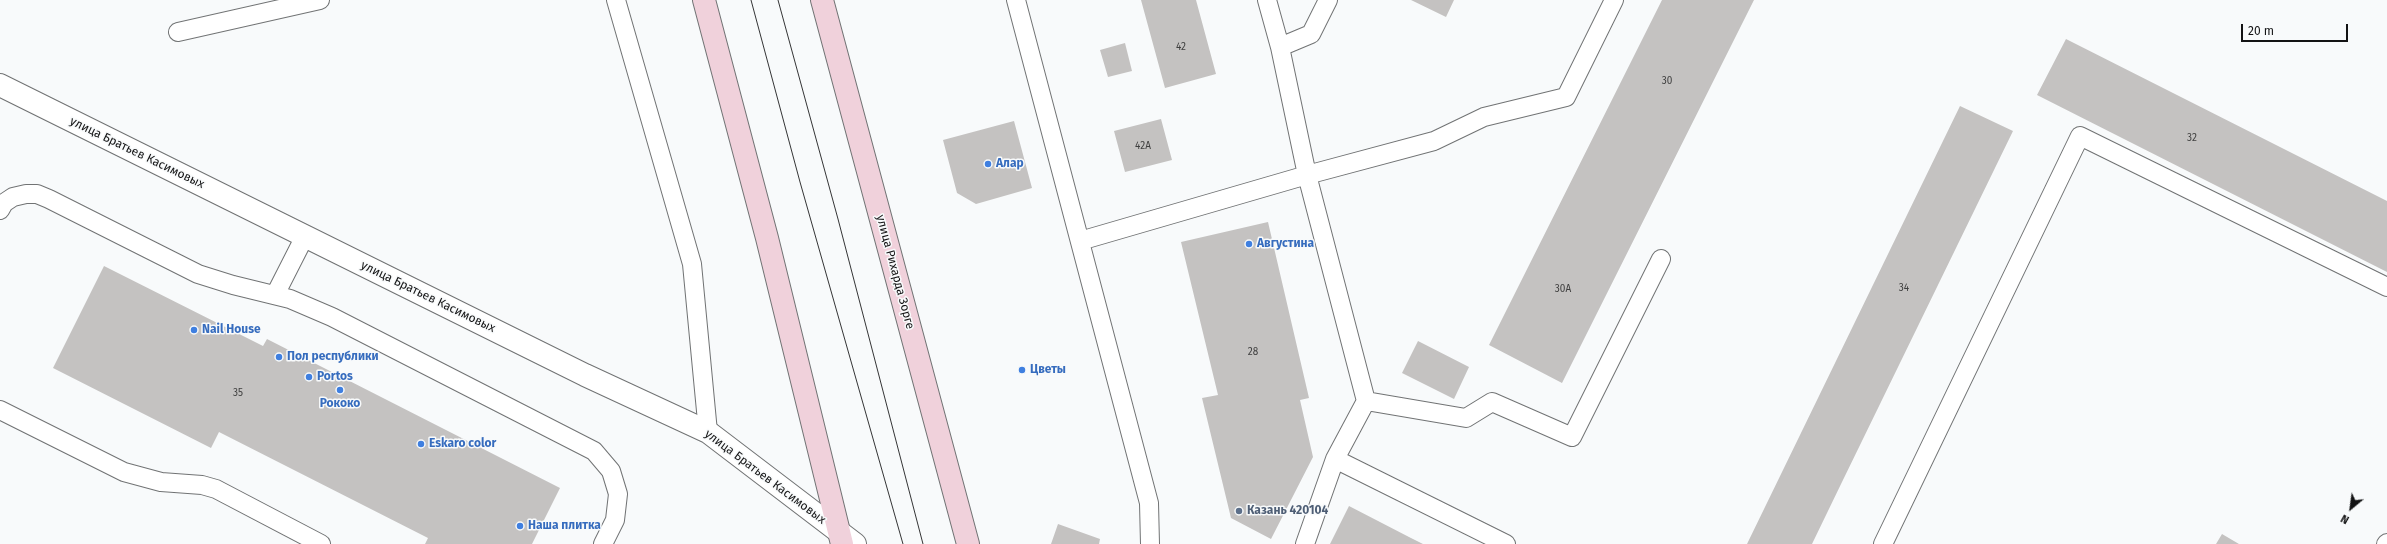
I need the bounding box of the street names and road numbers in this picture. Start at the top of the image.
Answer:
street label: улица Братьев Касимовых [67,114,207,192]
street label: улица Рихарда Зорге [873,213,917,331]
street label: улица Братьев Касимовых [358,258,498,336]
street label: улица Братьев Касимовых [702,427,828,527]

